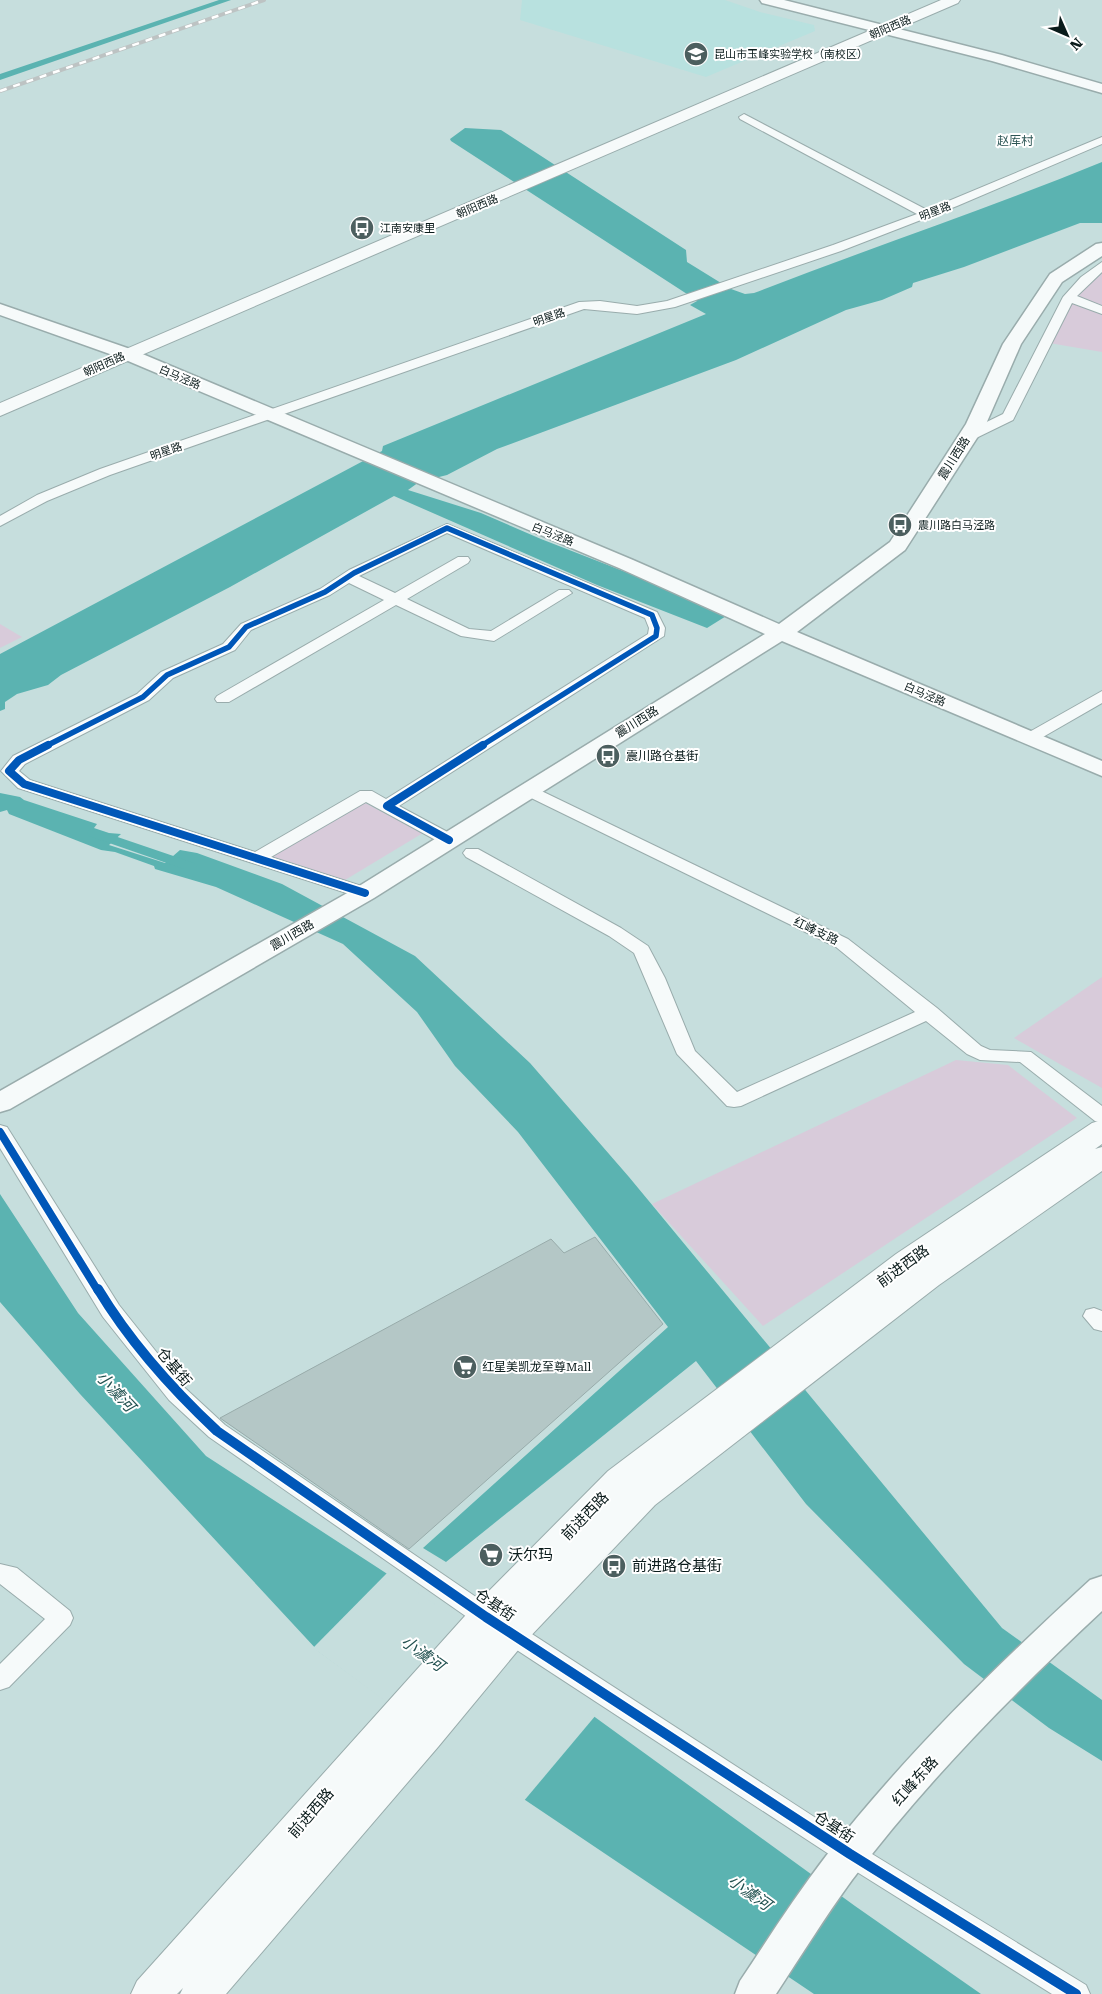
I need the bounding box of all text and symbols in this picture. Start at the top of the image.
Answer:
north arrow [1042,10,1092,60]
street label: 朝阳西路 [867,13,913,42]
text: N [1067,35,1086,54]
school or university icon: 昆山市玉峰实验学校（南校区） [683,41,709,67]
place label: 昆山市玉峰实验学校（南校区） [714,48,868,61]
district label: 赵厍村 [997,134,1034,148]
street label: 朝阳西路 [454,192,500,221]
street label: 明星路 [917,199,953,223]
bus stop icon: 江南安康里 [349,215,375,241]
place label: 江南安康里 [380,222,435,235]
street label: 明星路 [531,306,567,329]
street label: 朝阳西路 [81,350,127,379]
street label: 白马泾路 [157,363,203,392]
street label: 震川西路 [935,434,973,482]
street label: 明星路 [148,440,184,463]
bus stop icon: 震川路白马泾路 [887,512,913,538]
place label: 震川路白马泾路 [918,519,995,532]
street label: 白马泾路 [530,520,576,549]
street label: 白马泾路 [902,680,948,709]
street label: 震川西路 [613,703,661,741]
bus stop icon: 震川路仓基街 [595,743,621,769]
place label: 震川路仓基街 [626,749,698,763]
street label: 红峰支路 [791,915,841,947]
street label: 震川西路 [268,917,316,953]
street label: 前进西路 [873,1241,933,1291]
street label: 仓基街 [153,1344,195,1390]
supermarket icon: 红星美凯龙至尊Mall [452,1354,478,1380]
place label: 红星美凯龙至尊Mall [482,1360,592,1374]
water label: 小澞河 [92,1367,141,1418]
street label: 前进西路 [558,1488,612,1544]
supermarket icon: 沃尔玛 [478,1542,504,1568]
place label: 沃尔玛 [508,1546,553,1564]
bus stop icon: 前进路仓基街 [601,1553,627,1579]
place label: 前进路仓基街 [632,1557,722,1575]
street label: 仓基街 [471,1585,519,1625]
water label: 小澞河 [398,1632,450,1677]
street label: 红峰东路 [888,1753,942,1809]
street label: 前进西路 [285,1784,337,1842]
street label: 仓基街 [810,1807,858,1847]
water label: 小澞河 [725,1871,777,1916]

